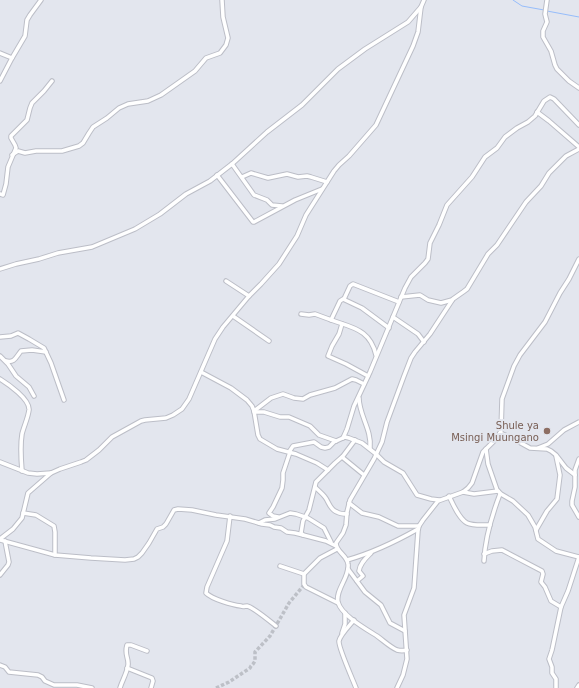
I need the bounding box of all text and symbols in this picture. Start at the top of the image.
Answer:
place label: Shule ya Msingi Muungano [451,420,539,443]
marker: Shule ya Msingi Muungano [542,426,552,436]

